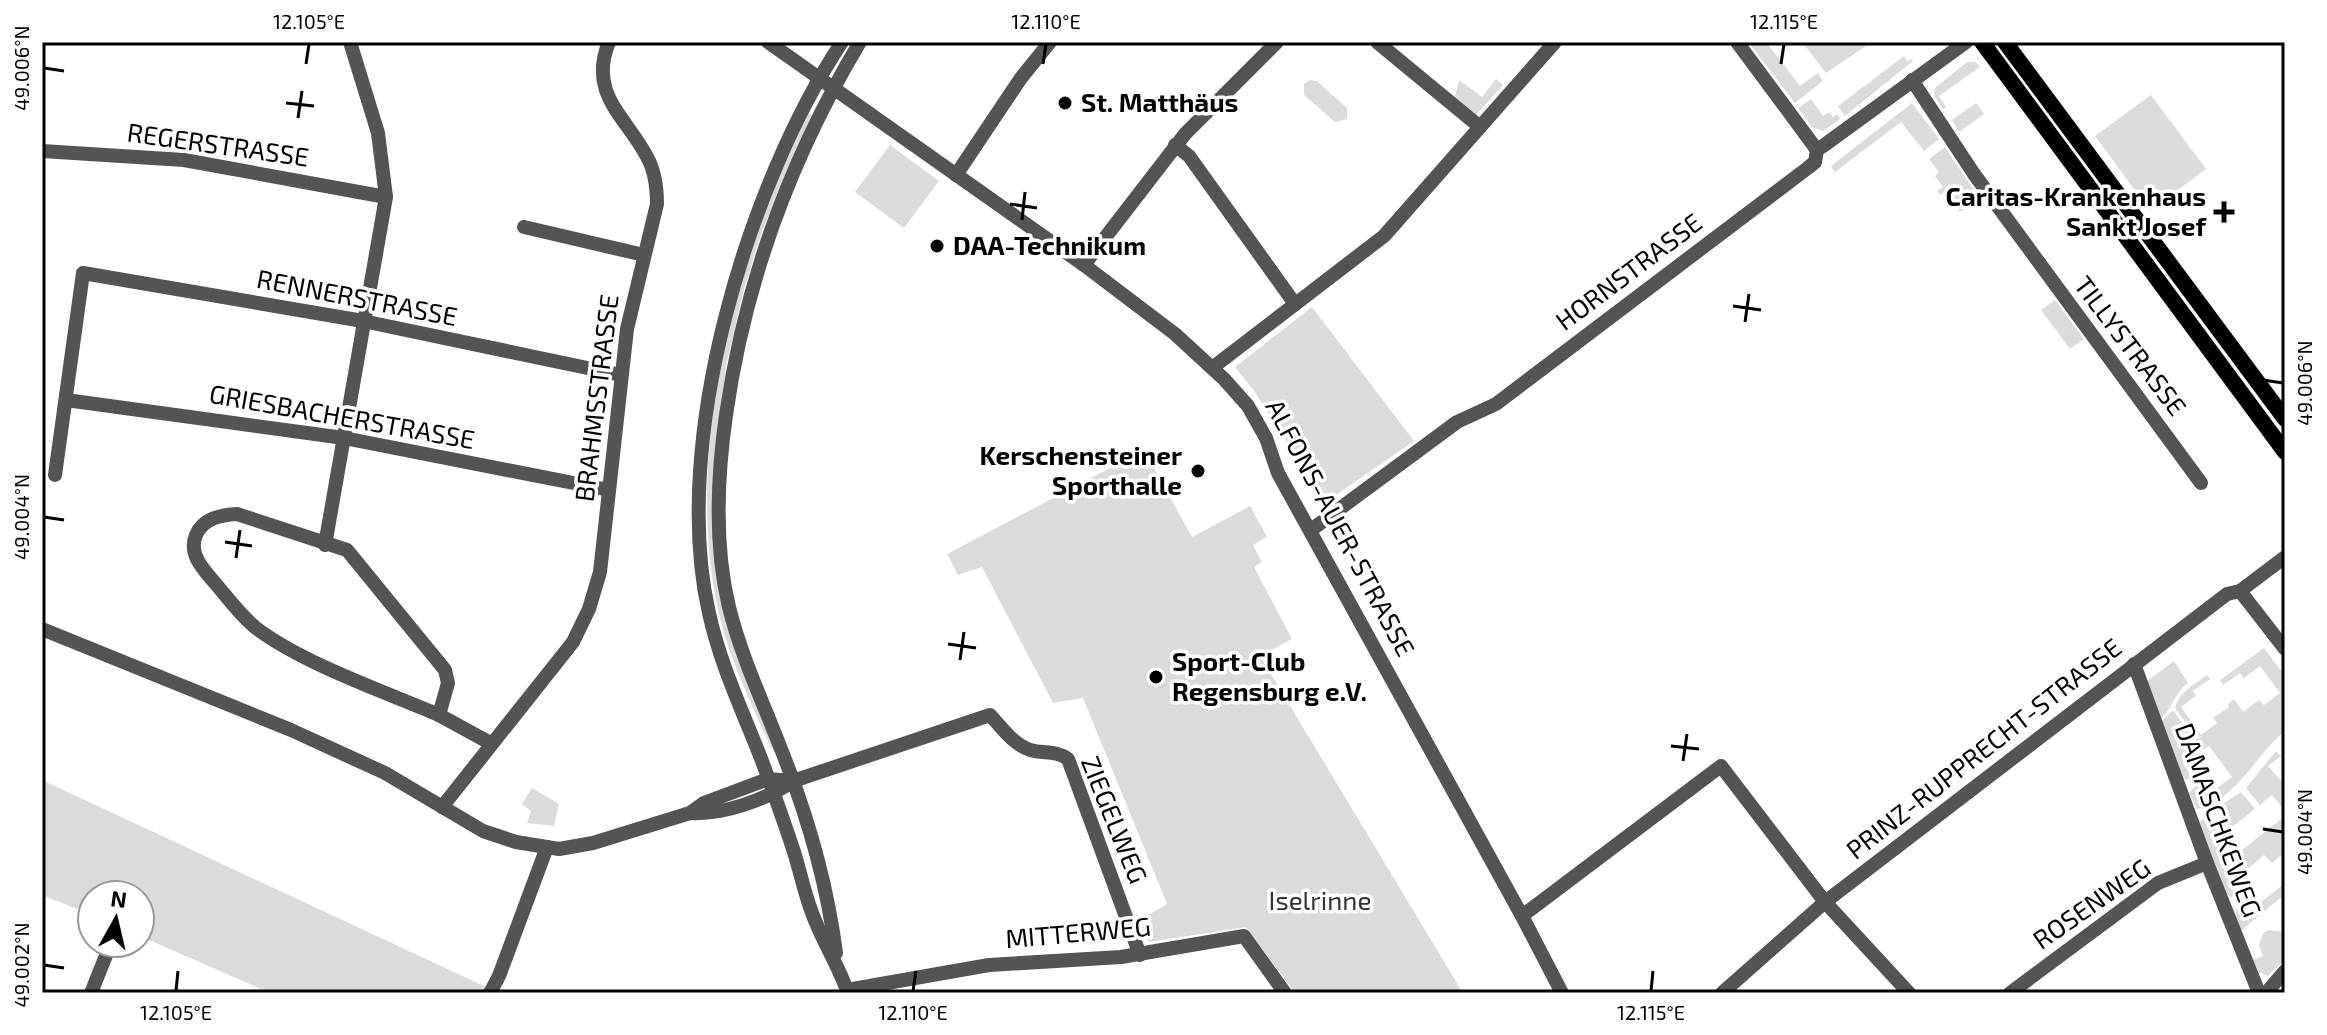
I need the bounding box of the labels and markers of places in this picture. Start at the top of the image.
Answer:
place label: St. Matthäus [1081,86,1238,117]
marker: St. Matthäus [1056,94,1074,112]
place label: Caritas-Krankenhaus Sankt Josef [1946,180,2207,241]
marker: Caritas-Krankenhaus Sankt Josef [2213,201,2235,223]
place label: DAA-Technikum [953,229,1146,260]
marker: DAA-Technikum [928,237,946,255]
place label: Kerschensteiner Sporthalle [980,439,1182,500]
marker: Kerschensteiner Sporthalle [1189,462,1207,480]
place label: Sport-Club Regensburg e.V. [1172,645,1367,706]
marker: Sport-Club Regensburg e.V. [1147,668,1165,686]

